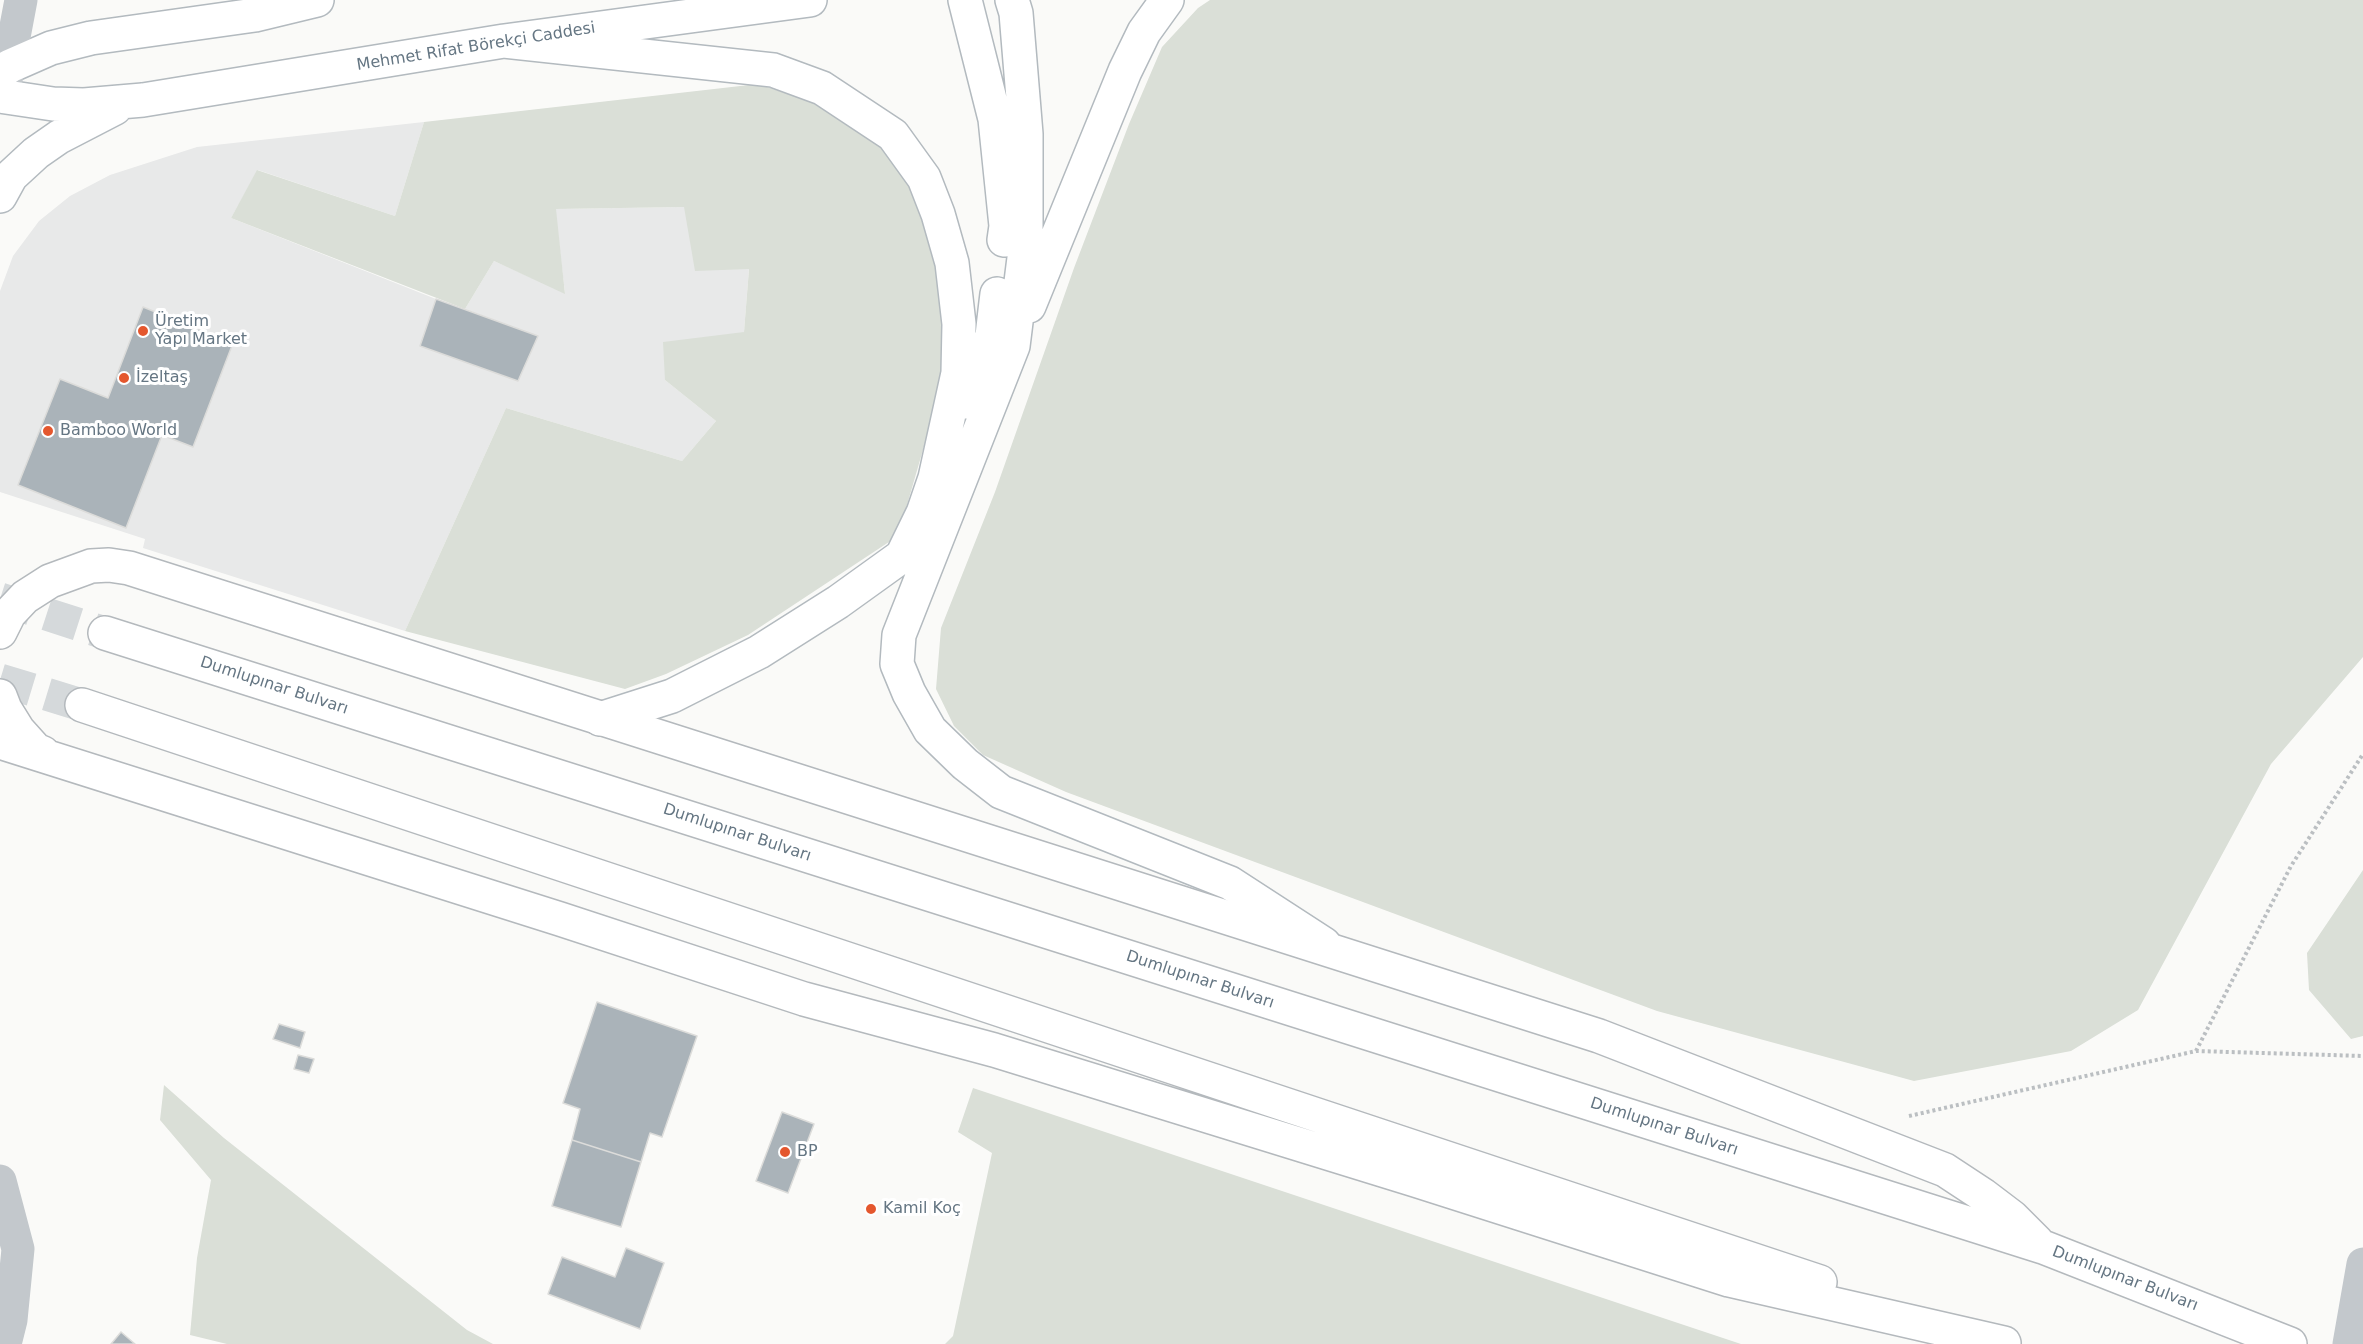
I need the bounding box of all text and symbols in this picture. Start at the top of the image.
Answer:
street label: Mehmet Rifat Börekçi Caddesi [355,19,597,75]
place label: Üretim Yapı Market [155,312,247,350]
marker: Üretim Yapı Market [136,324,150,338]
place label: İzeltaş [136,368,188,388]
marker: İzeltaş [117,371,131,385]
place label: Bamboo World [60,421,177,441]
marker: Bamboo World [41,424,55,438]
street label: Dumlupınar Bulvarı [197,653,351,719]
street label: Dumlupınar Bulvarı [660,800,814,866]
street label: Dumlupınar Bulvarı [1123,947,1277,1013]
street label: Dumlupınar Bulvarı [1587,1094,1741,1160]
place label: BP [797,1142,818,1162]
marker: BP [778,1145,792,1159]
place label: Kamil Koç [883,1199,961,1219]
marker: Kamil Koç [864,1202,878,1216]
street label: Dumlupınar Bulvarı [2049,1242,2201,1316]

